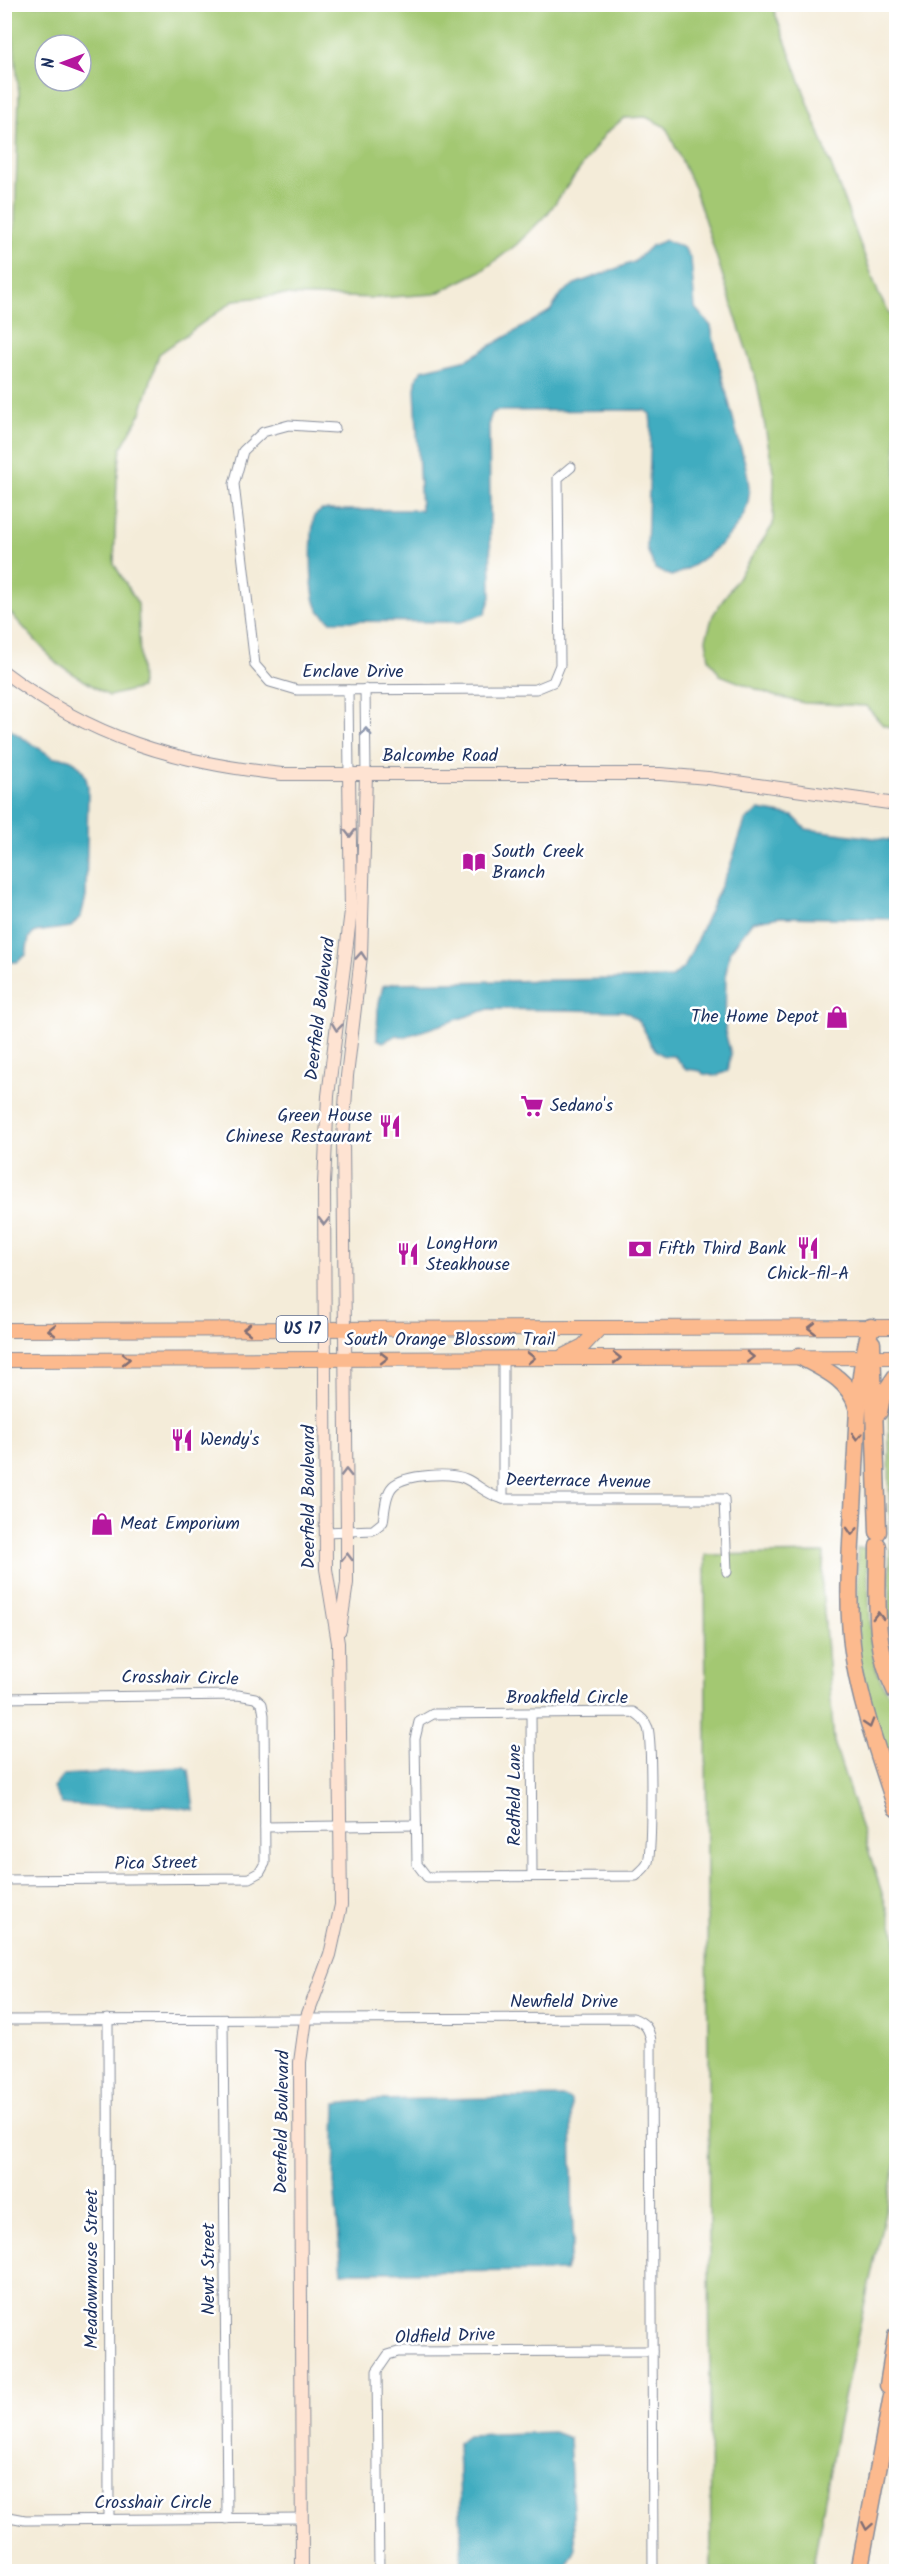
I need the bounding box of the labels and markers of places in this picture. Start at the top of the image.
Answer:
place label: South Creek Branch [492,838,584,888]
library icon: South Creek Branch [461,849,487,875]
place label: The Home Depot [691,1003,820,1032]
shop icon: The Home Depot [824,1004,850,1030]
place label: Sedano's [550,1092,613,1121]
supermarket icon: Sedano's [519,1093,545,1119]
place label: Green House Chinese Restaurant [225,1102,373,1152]
restaurant icon: Green House Chinese Restaurant [377,1113,403,1139]
place label: LongHorn Steakhouse [426,1230,510,1280]
place label: Fifth Third Bank [658,1235,787,1264]
restaurant icon: Chick-fil-A [795,1235,821,1261]
bank icon: Fifth Third Bank [627,1236,653,1262]
restaurant icon: LongHorn Steakhouse [395,1241,421,1267]
place label: Chick-fil-A [767,1260,849,1289]
place label: Wendy's [200,1426,260,1455]
restaurant icon: Wendy's [169,1427,195,1453]
place label: Meat Emporium [120,1510,240,1539]
shop icon: Meat Emporium [89,1511,115,1537]

